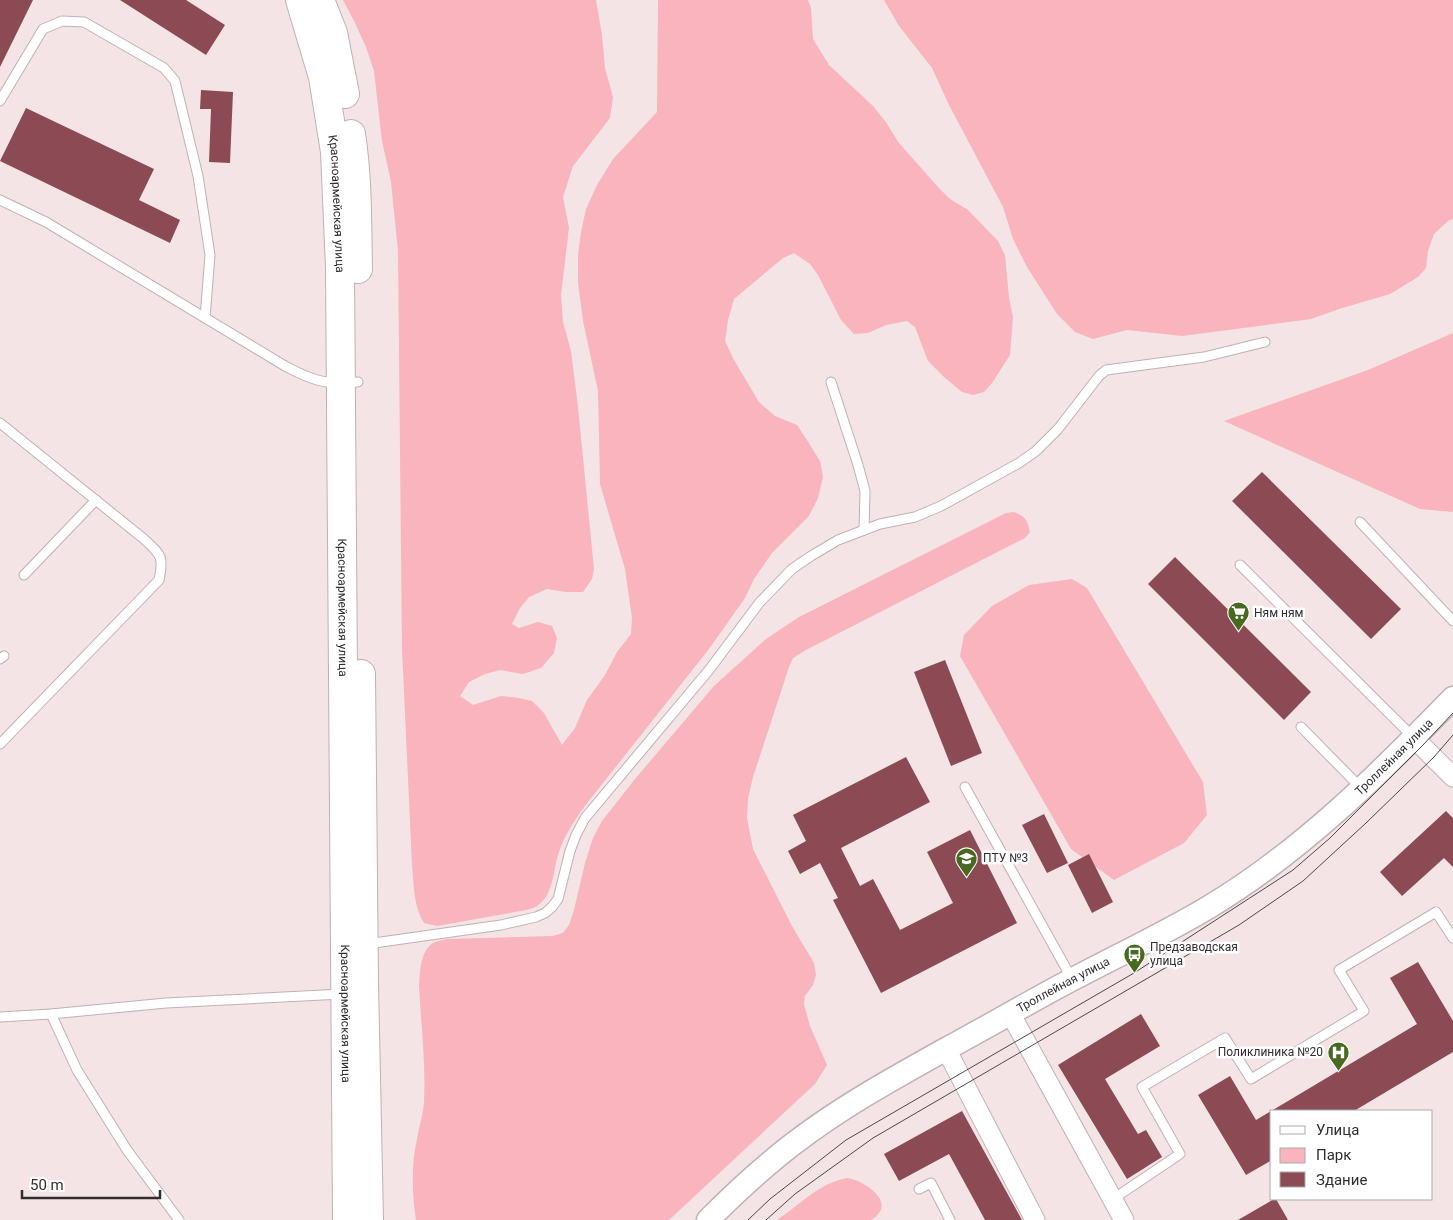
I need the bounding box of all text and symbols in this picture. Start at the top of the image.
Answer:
street label: Красноармейская улица [325,134,347,273]
street label: Красноармейская улица [335,538,350,677]
supermarket icon: Ням ням [1226,601,1250,632]
place label: Ням ням [1254,606,1303,620]
street label: Троллейная улица [1352,716,1436,798]
school or university icon: ПТУ №3 [955,846,979,877]
place label: ПТУ №3 [983,851,1028,865]
place label: Предзаводская улица [1150,940,1238,968]
bus stop icon: Предзаводская улица [1122,942,1146,973]
street label: Красноармейская улица [338,944,353,1083]
street label: Троллейная улица [1014,954,1112,1015]
hospital icon: Поликлиника №20 [1327,1040,1351,1071]
place label: Поликлиника №20 [1218,1045,1323,1059]
legend [1270,1110,1433,1200]
text: Улица [1316,1121,1359,1139]
text: Парк [1316,1146,1351,1164]
scale bar [22,1168,160,1200]
text: Здание [1316,1171,1367,1189]
text: 50 m [30,1176,64,1194]

